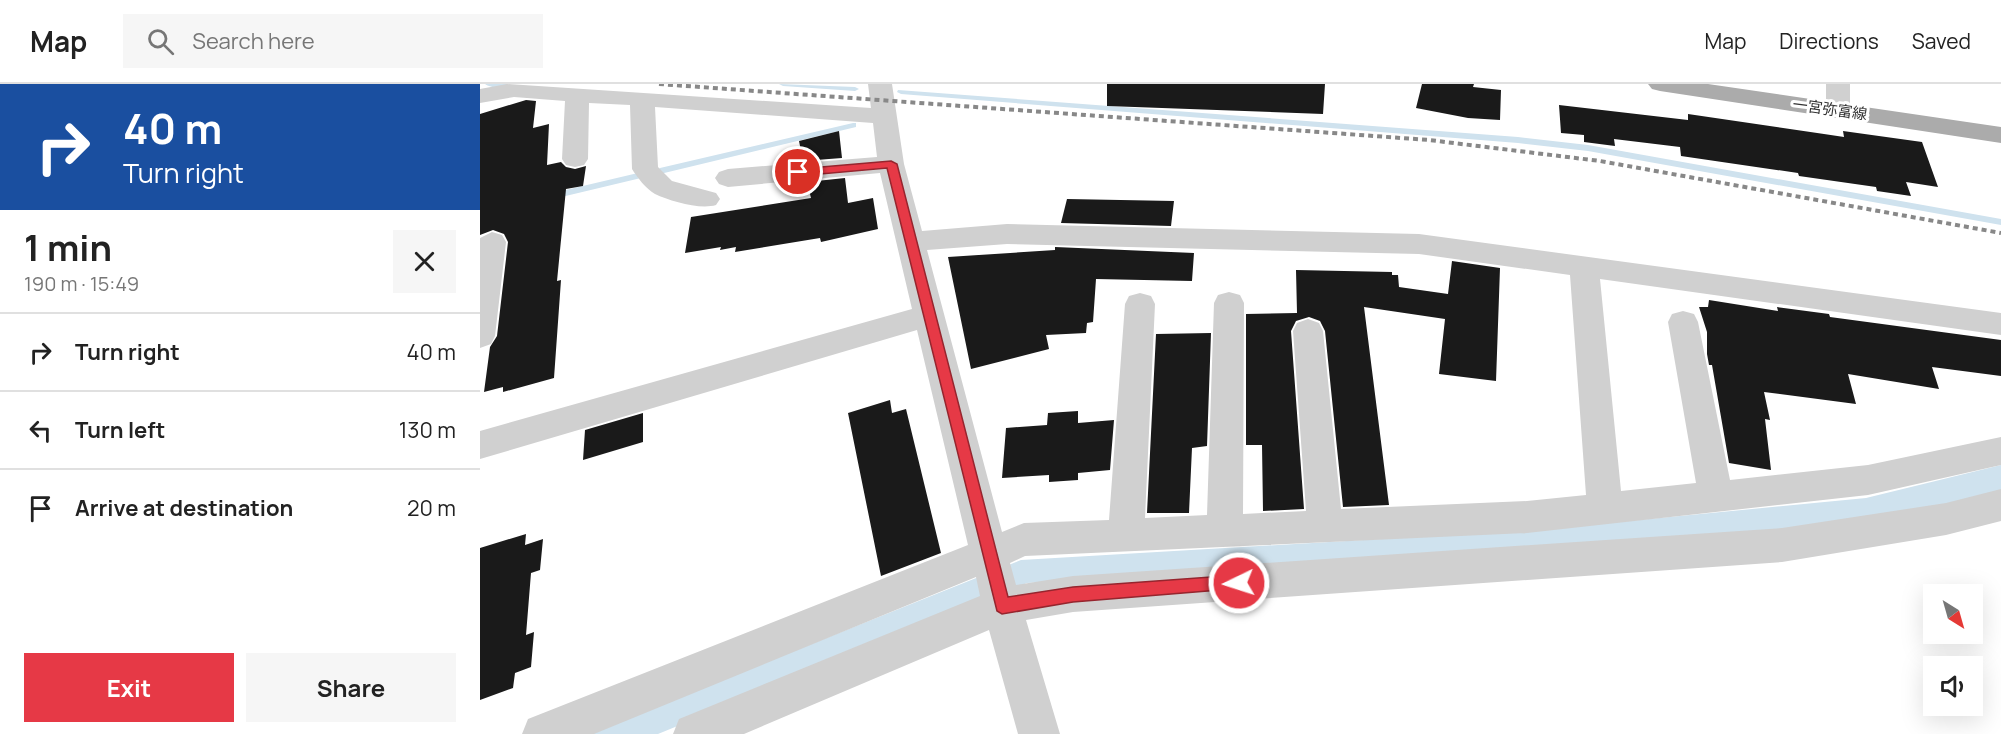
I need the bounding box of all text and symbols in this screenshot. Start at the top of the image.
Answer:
search box [123,14,543,68]
text: Map [30,22,87,60]
icon: search [144,25,177,58]
text: Search here [192,26,315,56]
text: Map [1705,27,1746,55]
text: Directions [1779,27,1879,55]
text: Saved [1912,27,1971,55]
street label: 一宮弥富線 [1791,93,1869,125]
text: 40 m [123,99,222,157]
icon: right [24,108,102,186]
pin [772,146,823,197]
text: Turn right [123,154,244,191]
icon: arrive [781,155,814,188]
text: 1 min [24,223,112,272]
button: close [393,230,456,293]
text: 190 m · 15:49 [24,270,139,297]
icon: right [24,336,57,369]
text: Turn right [75,337,180,367]
text: 40 m [407,337,456,367]
icon: left [24,414,57,447]
text: Turn left [75,415,165,445]
text: 130 m [399,415,456,445]
icon: arrive [24,492,57,525]
text: Arrive at destination [75,493,293,523]
text: 20 m [407,493,456,523]
position arrow [1207,551,1271,615]
north arrow [1923,584,1983,644]
map controls [1923,584,1983,716]
button: Exit [24,653,234,722]
button: Share [246,653,456,722]
button: sound [1923,656,1983,716]

